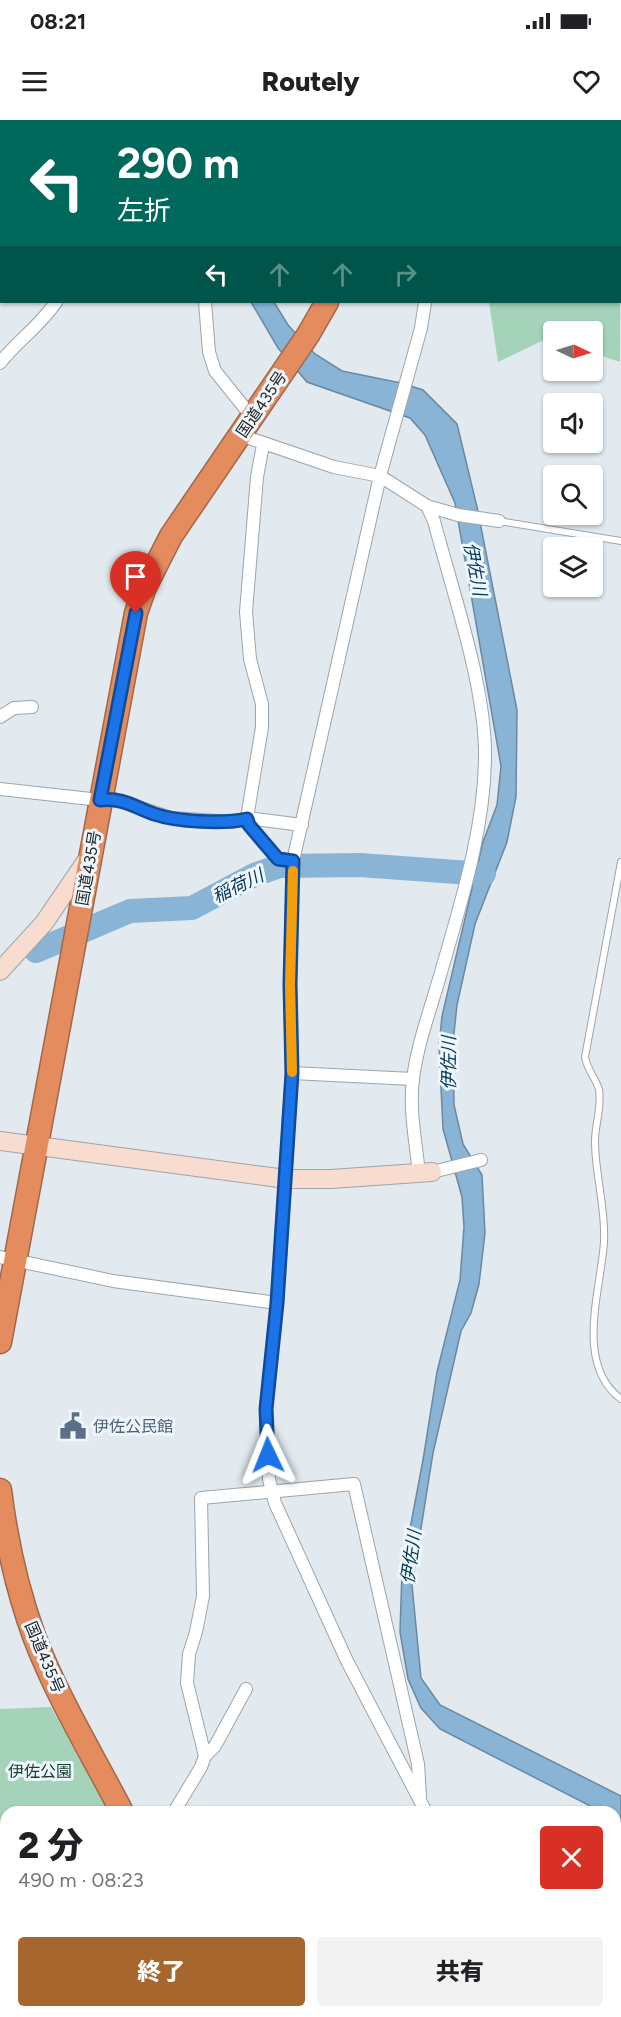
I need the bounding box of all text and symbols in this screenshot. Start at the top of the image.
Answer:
text: 08:21 [30,8,86,35]
icon: menu [18,65,51,98]
text: Routely [262,65,359,98]
icon: heart [570,65,603,98]
text: 290 m [117,138,240,189]
icon: left [18,144,96,222]
text: 左折 [117,194,171,227]
icon: left [200,258,233,291]
icon: ahead [263,258,296,291]
icon: ahead [326,258,359,291]
icon: right [389,258,422,291]
north arrow [543,321,603,381]
map controls [543,321,603,597]
street label: 国道435号 [232,368,290,441]
button: sound [543,393,603,453]
button: search [543,465,603,525]
button: layers [543,537,603,597]
water label: 伊佐川 [459,540,491,600]
pin [110,551,161,613]
icon: arrive [119,560,152,593]
street label: 国道435号 [73,829,104,907]
water label: 稲荷川 [209,863,269,908]
water label: 伊佐川 [438,1034,460,1090]
public building icon: 伊佐公民館 [58,1411,88,1441]
place label: 伊佐公民館 [93,1417,173,1436]
position arrow [236,1423,300,1487]
water label: 伊佐川 [396,1527,426,1585]
street label: 国道435号 [21,1619,68,1696]
park label: 伊佐公園 [8,1762,72,1781]
text: 2 分 [18,1824,84,1867]
button: close [540,1826,603,1889]
text: 490 m · 08:23 [18,1868,144,1892]
button: 終了 [18,1937,305,2006]
button: 共有 [317,1937,603,2006]

